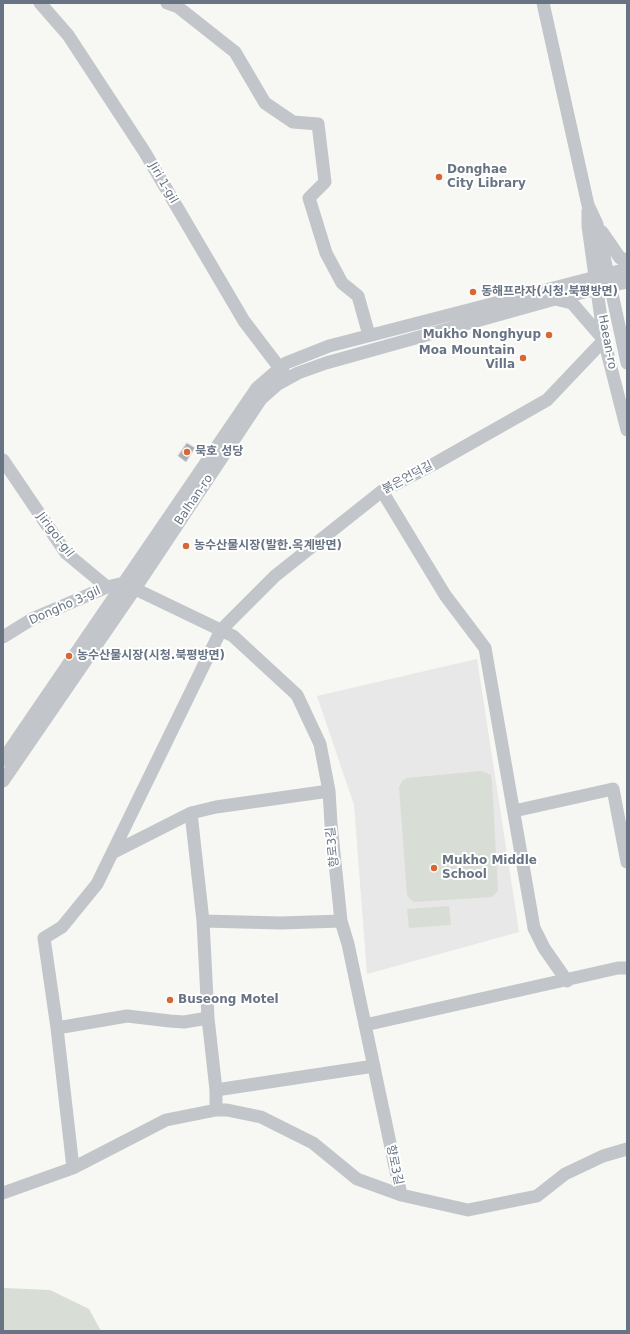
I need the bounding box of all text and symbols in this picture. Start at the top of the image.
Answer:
street label: Jiri 1-gil [145,160,181,206]
place label: Donghae City Library [447,163,526,191]
marker: Donghae City Library [434,172,444,182]
place label: 동해프라자(시청.북평방면) [481,285,618,299]
marker: 동해프라자(시청.북평방면) [468,287,478,297]
street label: Haean-ro [595,314,619,370]
place label: Mukho Nonghyup [423,328,541,342]
marker: Mukho Nonghyup [544,330,554,340]
place label: Moa Mountain Villa [419,344,515,372]
marker: Moa Mountain Villa [518,353,528,363]
place label: 묵호 성당 [195,445,243,459]
marker: 묵호 성당 [182,447,192,457]
street label: 붉은언덕길 [380,459,436,497]
street label: Balhan-ro [172,472,216,528]
street label: Jirigol-gil [34,510,76,560]
place label: 농수산물시장(발한.옥계방면) [194,539,342,553]
marker: 농수산물시장(발한.옥계방면) [181,541,191,551]
street label: Dongho 3-gil [27,584,103,628]
place label: 농수산물시장(시청.북평방면) [77,649,225,663]
marker: 농수산물시장(시청.북평방면) [64,651,74,661]
street label: 향로3길 [324,826,342,868]
place label: Mukho Middle School [442,854,537,882]
marker: Mukho Middle School [429,863,439,873]
place label: Buseong Motel [178,993,279,1007]
marker: Buseong Motel [165,995,175,1005]
street label: 향로3길 [383,1144,405,1186]

